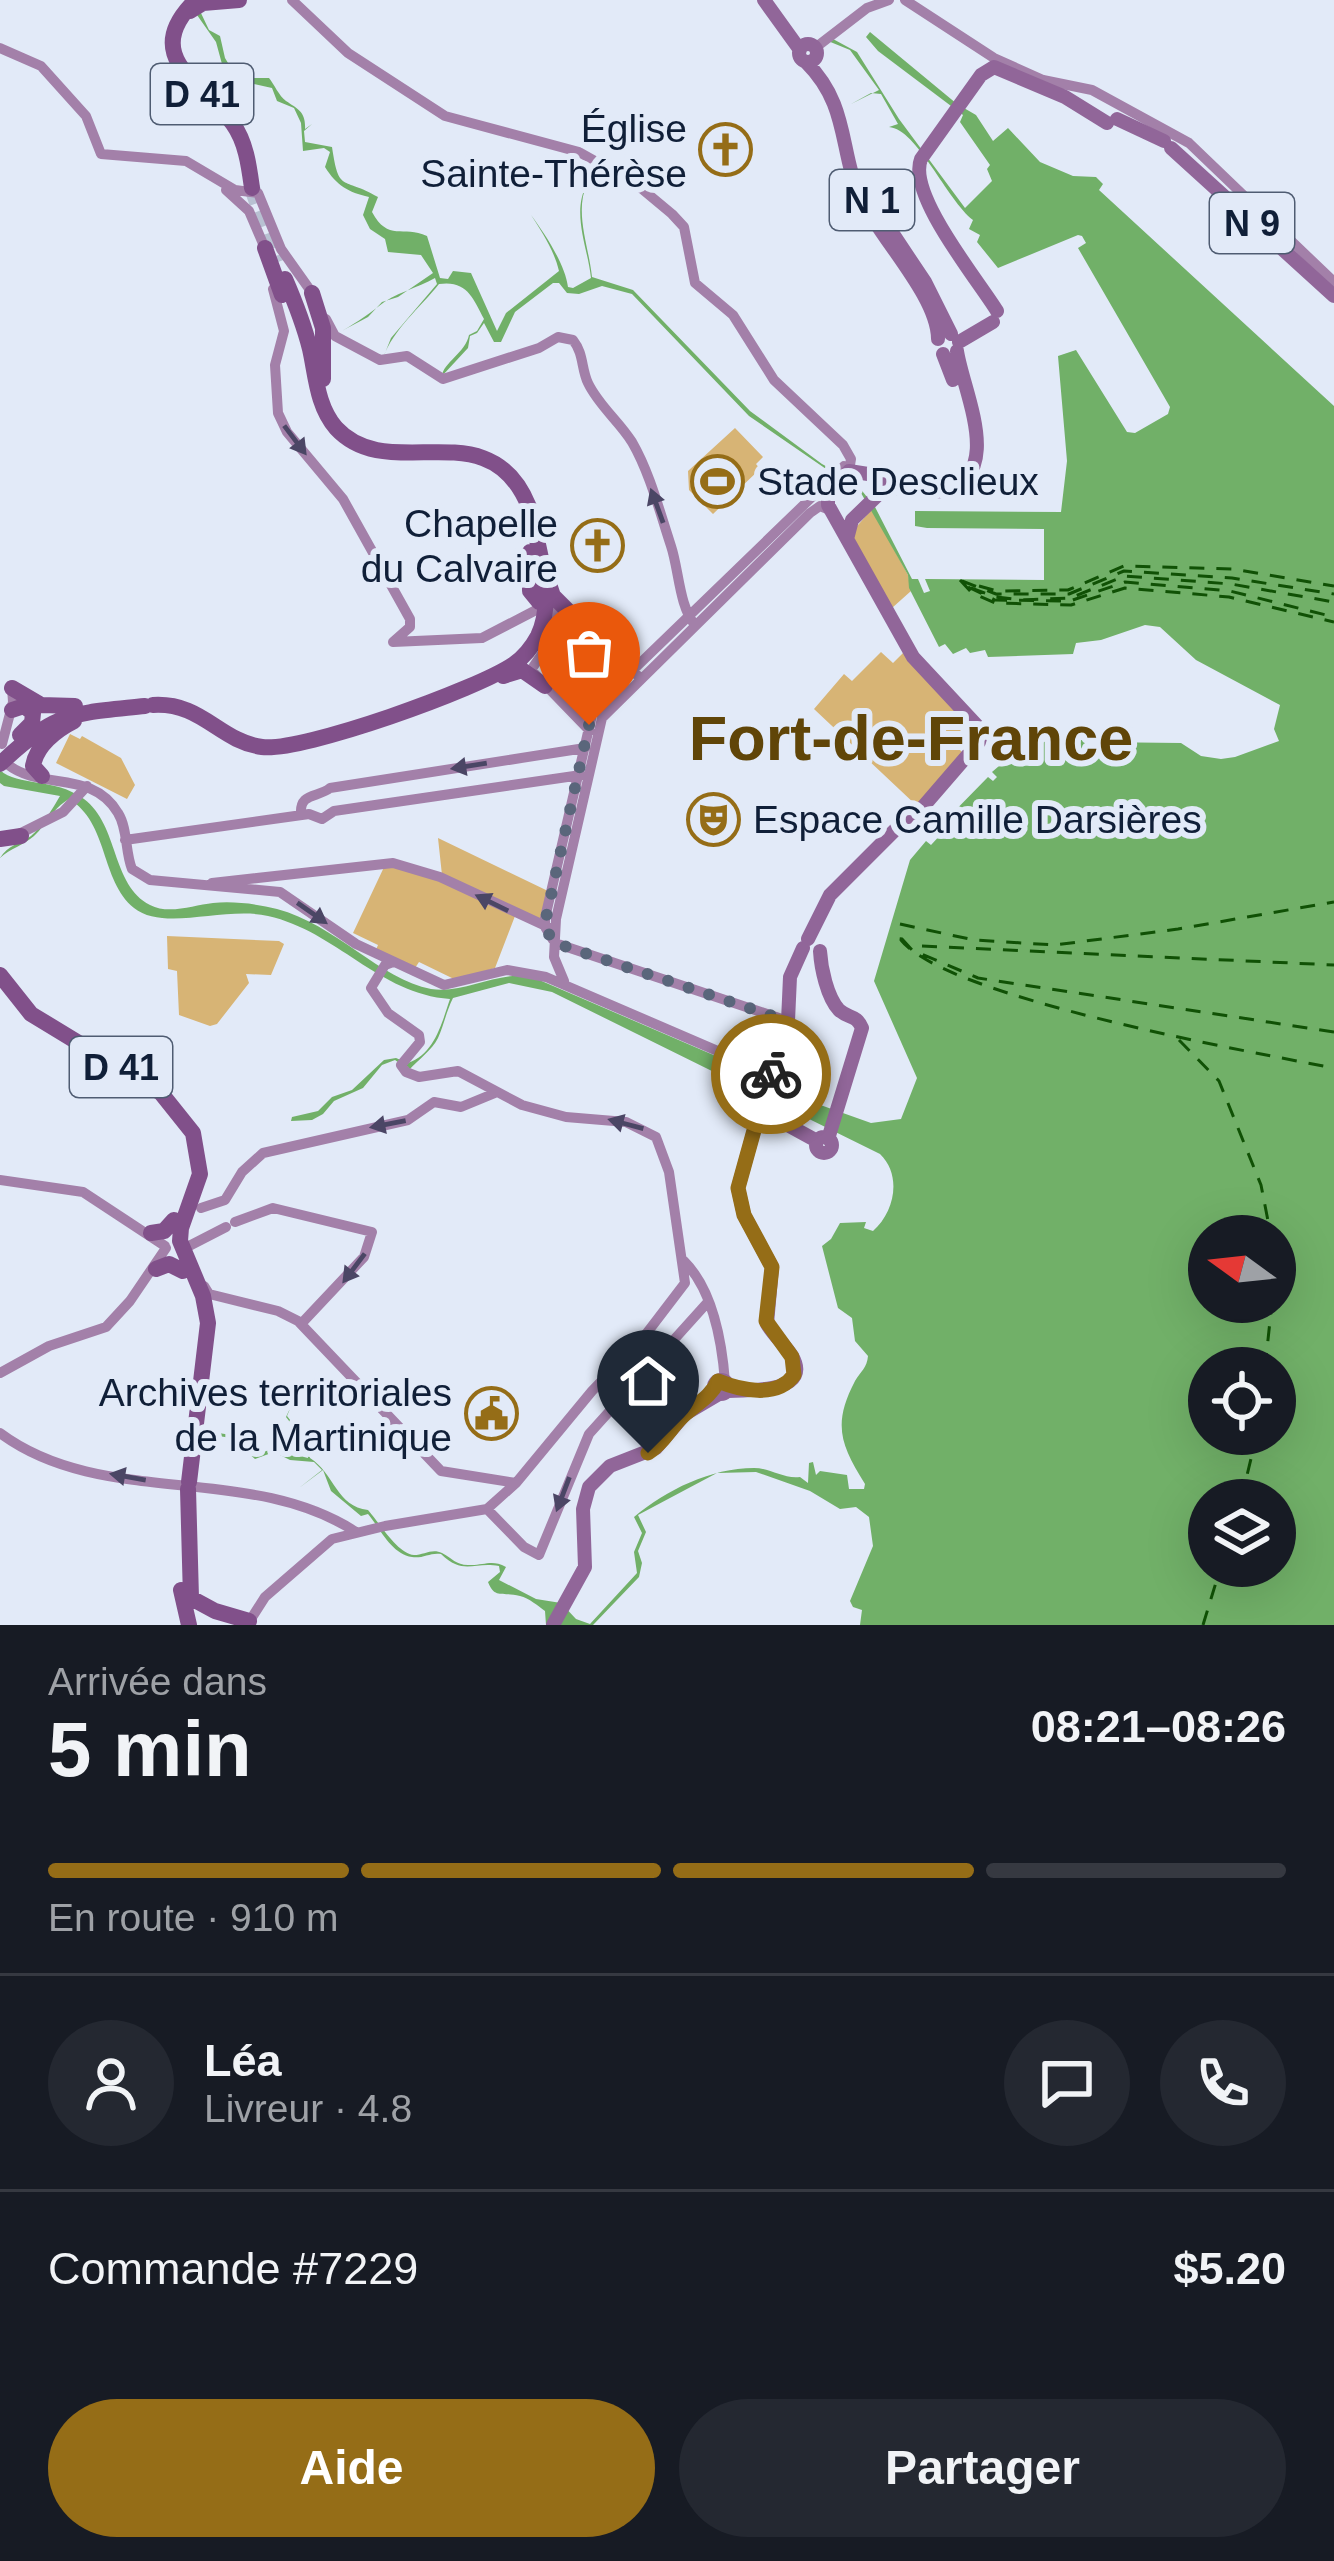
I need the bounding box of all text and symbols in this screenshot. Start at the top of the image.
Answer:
road number: D 41 [151,64,253,124]
place label: Église Sainte-Thérèse [420,107,687,195]
church icon: Église Sainte-Thérèse [698,122,754,178]
road number: N 1 [830,170,914,230]
road number: N 9 [1210,193,1294,253]
one-way arrow [282,424,306,456]
sports icon: Stade Desclieux [690,453,746,509]
place label: Stade Desclieux [757,460,1039,503]
one-way arrow [646,487,665,523]
place label: Chapelle du Calvaire [361,502,558,590]
church icon: Chapelle du Calvaire [569,517,625,573]
pin [538,602,640,725]
icon: bag [556,620,622,686]
district label: Fort-de-France [689,703,1133,773]
one-way arrow [450,757,487,776]
theatre icon: Espace Camille Darsières [686,791,742,847]
place label: Espace Camille Darsières [753,798,1202,841]
one-way arrow [475,893,509,913]
one-way arrow [296,901,329,924]
courier [711,1014,831,1134]
road number: D 41 [70,1037,172,1097]
icon: bike [738,1041,804,1107]
one-way arrow [607,1114,644,1133]
one-way arrow [369,1115,406,1134]
north arrow [1188,1215,1296,1323]
map controls [1188,1215,1296,1587]
one-way arrow [342,1252,366,1283]
pin [597,1330,699,1453]
button: locate [1188,1347,1296,1455]
icon: home [615,1348,681,1414]
place label: Archives territoriales de la Martinique [99,1371,452,1459]
public building icon: Archives territoriales de la Martinique [463,1386,519,1442]
one-way arrow [108,1467,146,1486]
one-way arrow [553,1477,572,1513]
button: layers [1188,1479,1296,1587]
text: Arrivée dans [48,1660,267,1703]
text: 08:21–08:26 [1031,1701,1286,1752]
text: 5 min [48,1705,252,1793]
text: En route · 910 m [48,1896,338,1939]
button: person [48,2020,174,2146]
button: chat [1004,2020,1130,2146]
button: phone [1160,2020,1286,2146]
text: Léa [204,2035,282,2086]
text: Livreur · 4.8 [204,2087,412,2130]
text: Commande #7229 [48,2243,418,2294]
text: $5.20 [1173,2243,1286,2294]
button: Aide [48,2399,655,2537]
button: Partager [679,2399,1286,2537]

